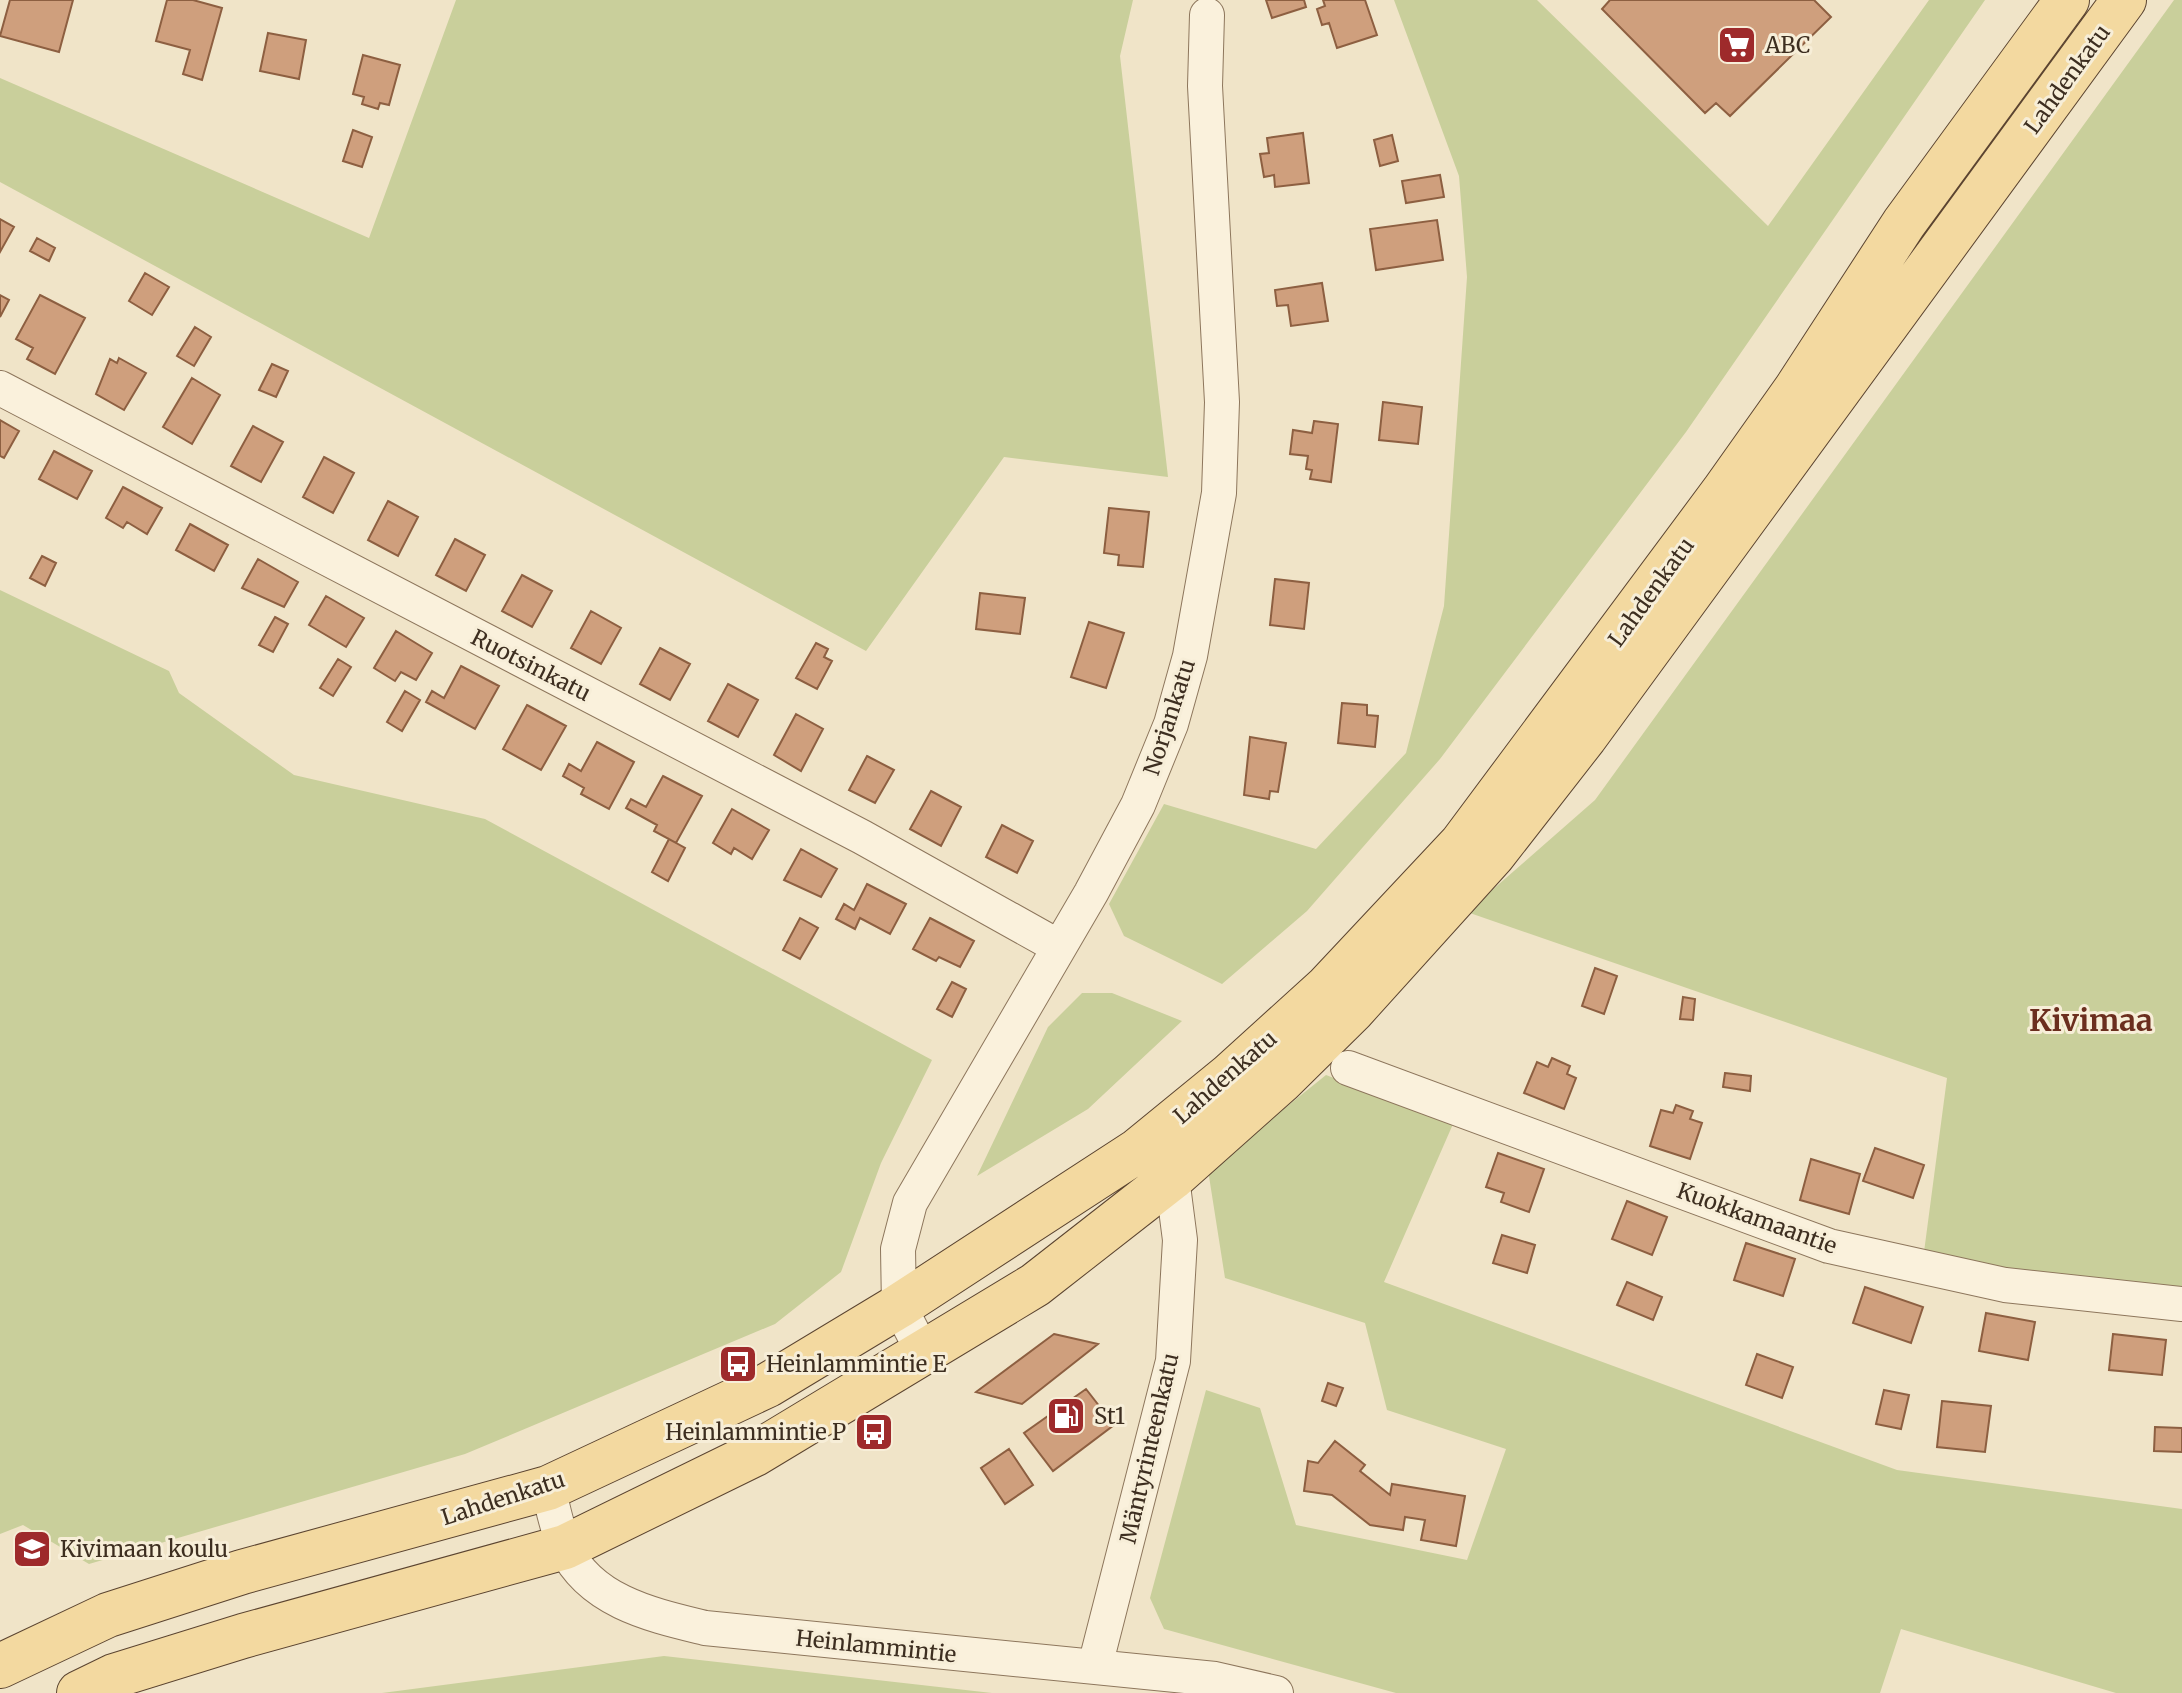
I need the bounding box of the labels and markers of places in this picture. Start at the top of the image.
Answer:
supermarket icon: ABC [1716,24,1758,66]
place label: ABC [1764,31,1810,59]
bus stop icon: Heinlammintie E [717,1343,759,1385]
place label: Heinlammintie E [766,1350,947,1378]
fuel station icon: St1 [1045,1395,1087,1437]
place label: St1 [1094,1402,1125,1430]
bus stop icon: Heinlammintie P [853,1411,895,1453]
place label: Heinlammintie P [665,1418,846,1446]
school or university icon: Kivimaan koulu [11,1528,53,1570]
place label: Kivimaan koulu [60,1535,228,1563]

